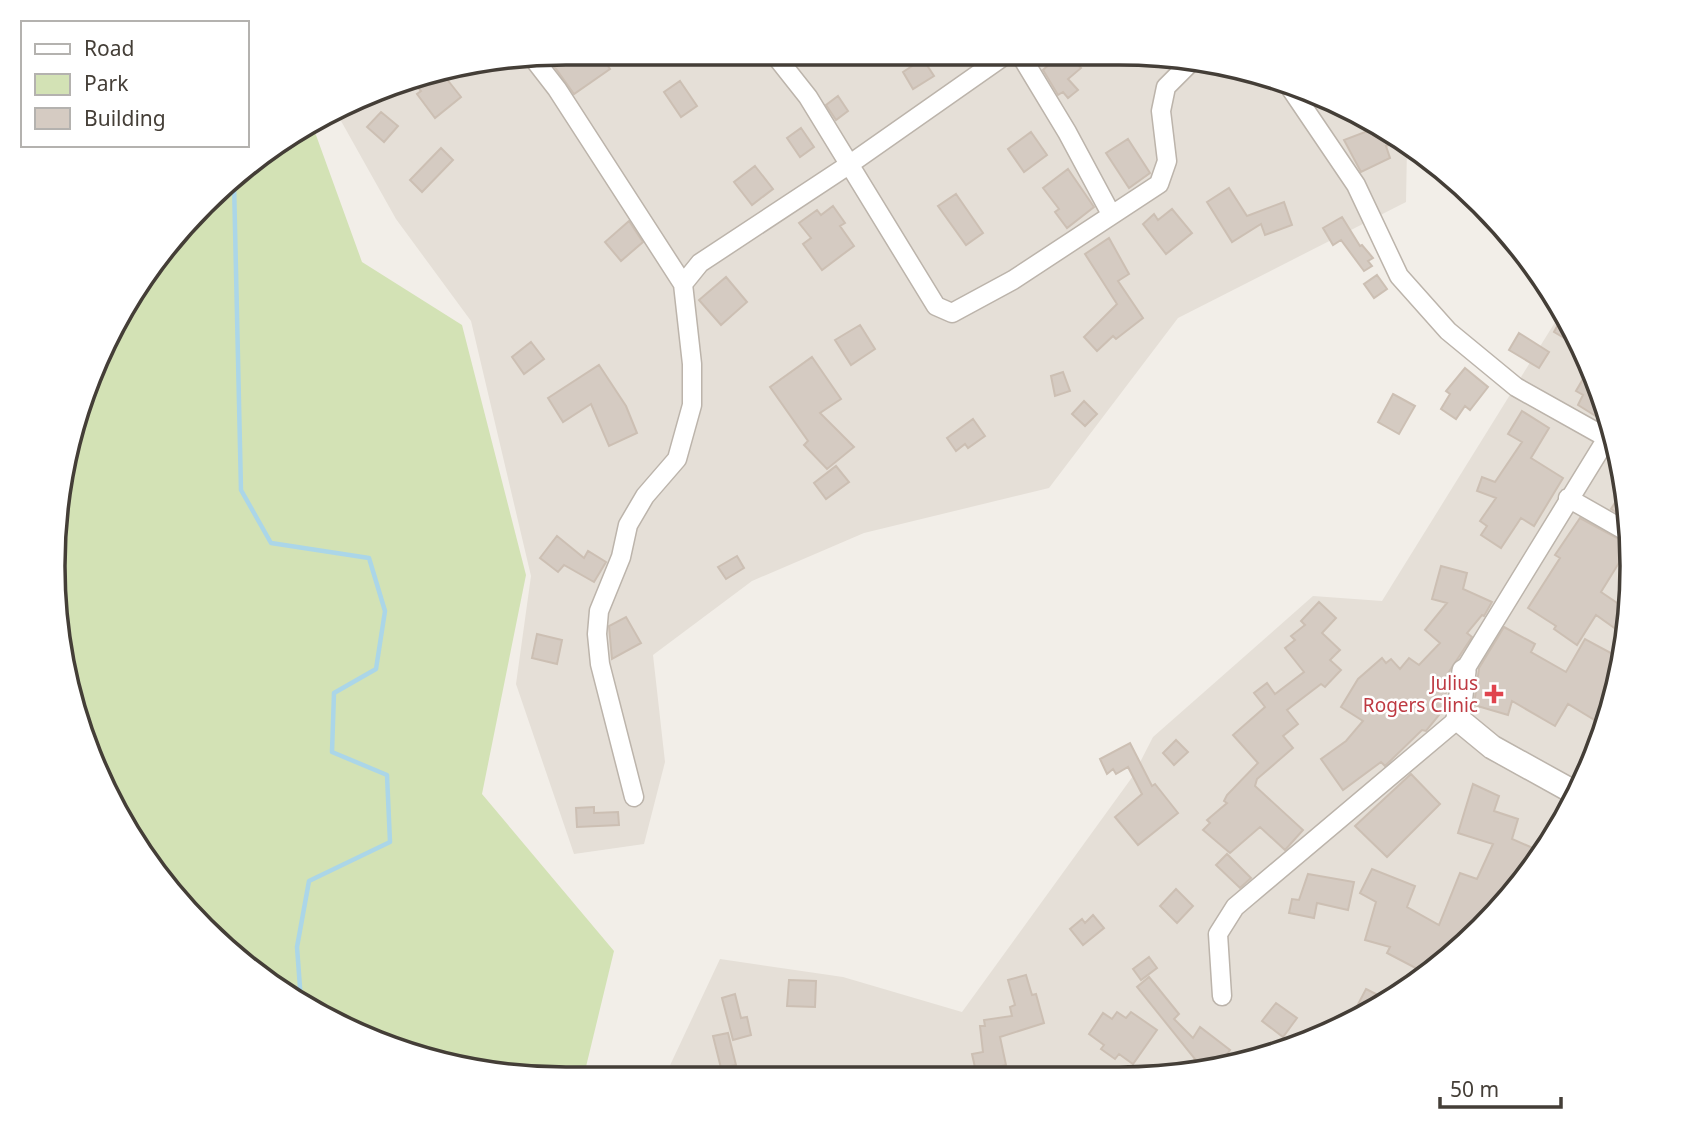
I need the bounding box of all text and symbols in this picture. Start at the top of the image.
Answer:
legend [21,21,248,147]
text: Road [84,34,134,62]
text: Park [84,69,129,97]
text: Building [84,104,166,132]
place label: Julius Rogers Clinic [1363,670,1478,718]
marker: Julius Rogers Clinic [1484,684,1504,704]
scale bar [1440,1066,1561,1110]
text: 50 m [1450,1075,1499,1103]

